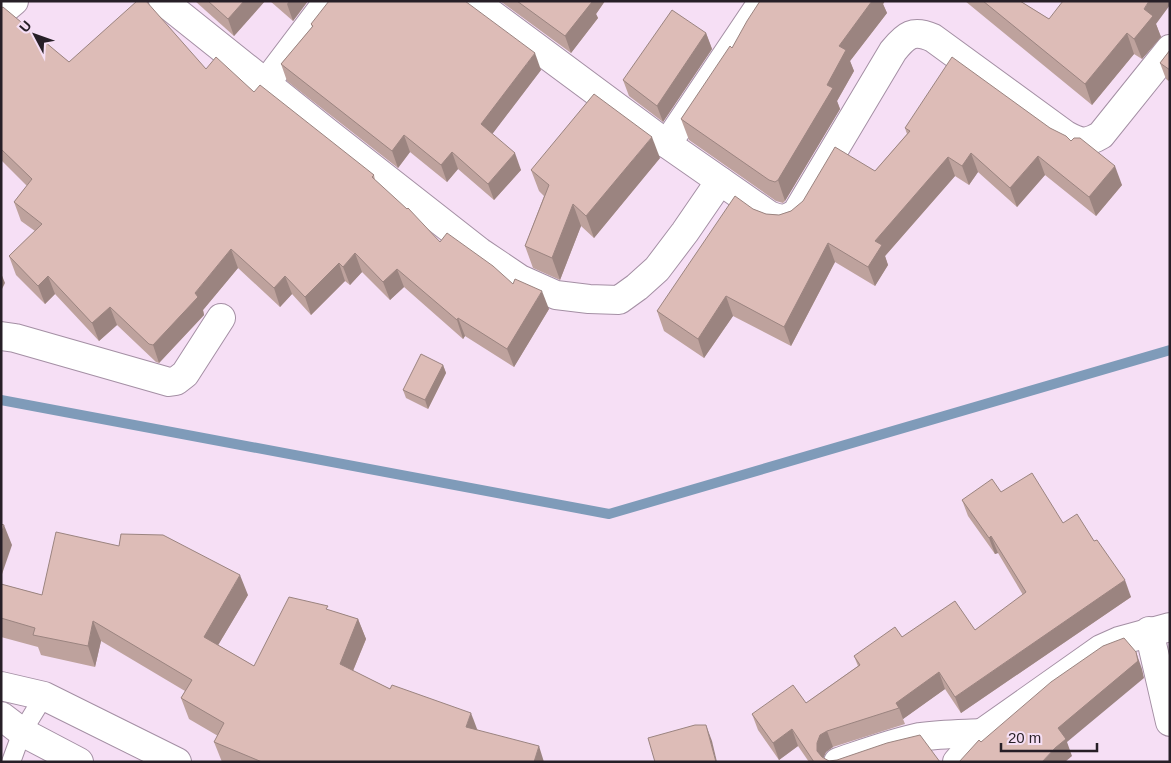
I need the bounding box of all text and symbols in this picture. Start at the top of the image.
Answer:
north arrow [10,10,60,60]
text: U [16,17,35,36]
scale bar [1001,720,1097,752]
text: 20 m [1008,729,1041,746]

